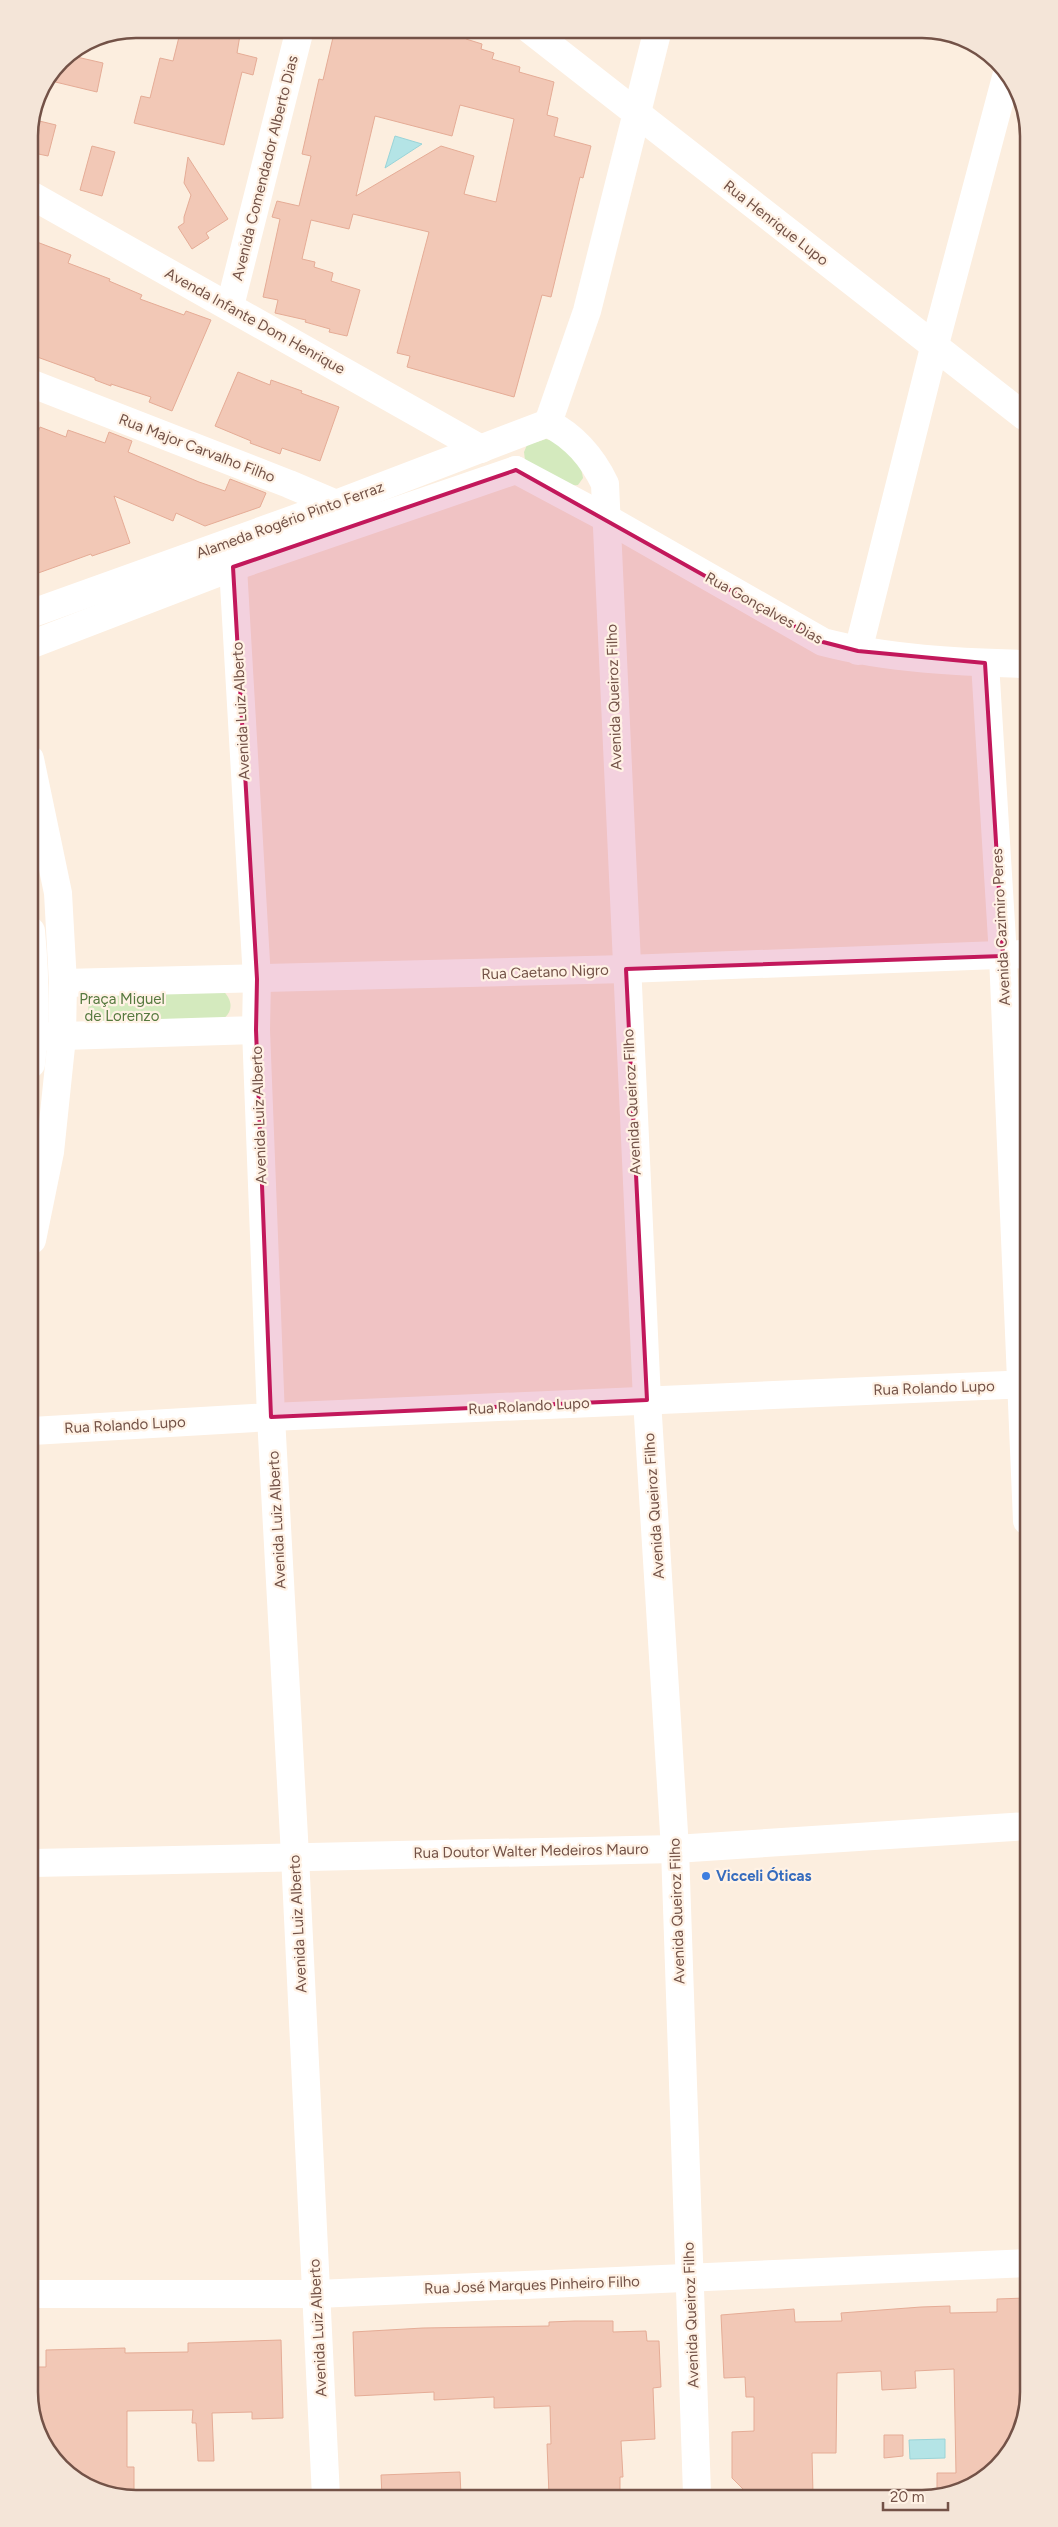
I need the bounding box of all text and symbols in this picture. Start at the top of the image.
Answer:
street label: Avenida Comendador Alberto Dias [228,54,302,282]
street label: Rua Henrique Lupo [720,176,832,270]
street label: Avenda Infante Dom Henrique [162,264,348,378]
street label: Rua Major Carvalho Filho [116,410,278,486]
street label: Alameda Rogério Pinto Ferraz [194,478,386,562]
street label: Rua Gonçalves Dias [702,568,826,648]
street label: Avenida Queiroz Filho [602,623,626,770]
street label: Avenida Luiz Alberto [228,641,254,781]
street label: Avenida Cazimiro Peres [988,848,1014,1006]
street label: Rua Caetano Nigro [481,961,609,983]
park label: Praça Miguel de Lorenzo [79,990,165,1025]
street label: Avenida Queiroz Filho [619,1028,645,1176]
street label: Avenida Luiz Alberto [248,1045,270,1184]
street label: Rua Rolando Lupo [873,1377,995,1399]
street label: Rua Rolando Lupo [468,1394,590,1418]
street label: Rua Rolando Lupo [64,1413,186,1437]
street label: Avenida Queiroz Filho [640,1432,668,1580]
street label: Avenida Luiz Alberto [264,1450,290,1590]
street label: Avenida Queiroz Filho [665,1837,689,1984]
street label: Rua Doutor Walter Medeiros Mauro [413,1840,649,1862]
street label: Avenida Luiz Alberto [285,1854,311,1994]
place label: Vicceli Óticas [716,1867,812,1885]
marker: Vicceli Óticas [700,1870,712,1882]
street label: Avenida Queiroz Filho [679,2241,703,2388]
street label: Avenida Luiz Alberto [305,2258,331,2398]
street label: Rua José Marques Pinheiro Filho [424,2272,640,2298]
scale bar [883,2480,948,2512]
text: 20 m [890,2488,924,2506]

